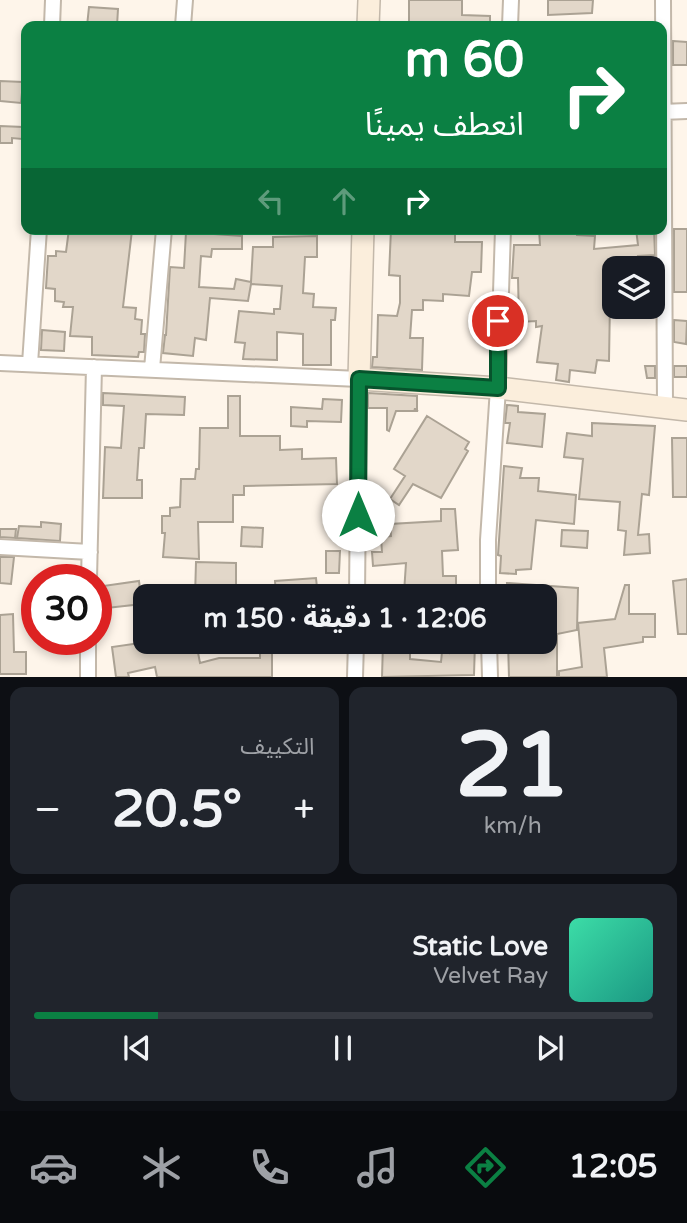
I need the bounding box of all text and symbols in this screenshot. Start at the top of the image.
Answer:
text: 60 m [405,31,524,90]
icon: right [548,49,639,140]
text: انعطف يمينًا [365,106,524,144]
icon: left [252,182,290,220]
icon: ahead [325,182,363,220]
icon: right [398,182,436,220]
map controls [602,256,665,319]
button: layers [602,256,665,319]
pin [468,291,528,351]
icon: arrive [479,302,517,340]
position arrow [321,478,395,552]
speed limit sign: 30 [21,564,112,655]
text: 12:06 · 1 دقيقة · 150 m [203,603,487,634]
text: 21 [456,711,570,821]
text: التكييف [240,733,315,761]
text: 20.5° [112,778,242,841]
text: − [34,787,61,833]
text: + [293,787,315,833]
text: km/h [484,812,542,840]
text: Static Love [412,931,548,962]
text: Velvet Ray [433,962,548,990]
icon: previous [118,1029,156,1067]
icon: pause [324,1029,362,1067]
icon: next [531,1029,569,1067]
icon: car [29,1143,78,1192]
icon: climate [137,1143,186,1192]
icon: phone [245,1143,294,1192]
icon: music [353,1143,402,1192]
icon: directions [461,1143,510,1192]
text: 12:05 [569,1148,658,1186]

